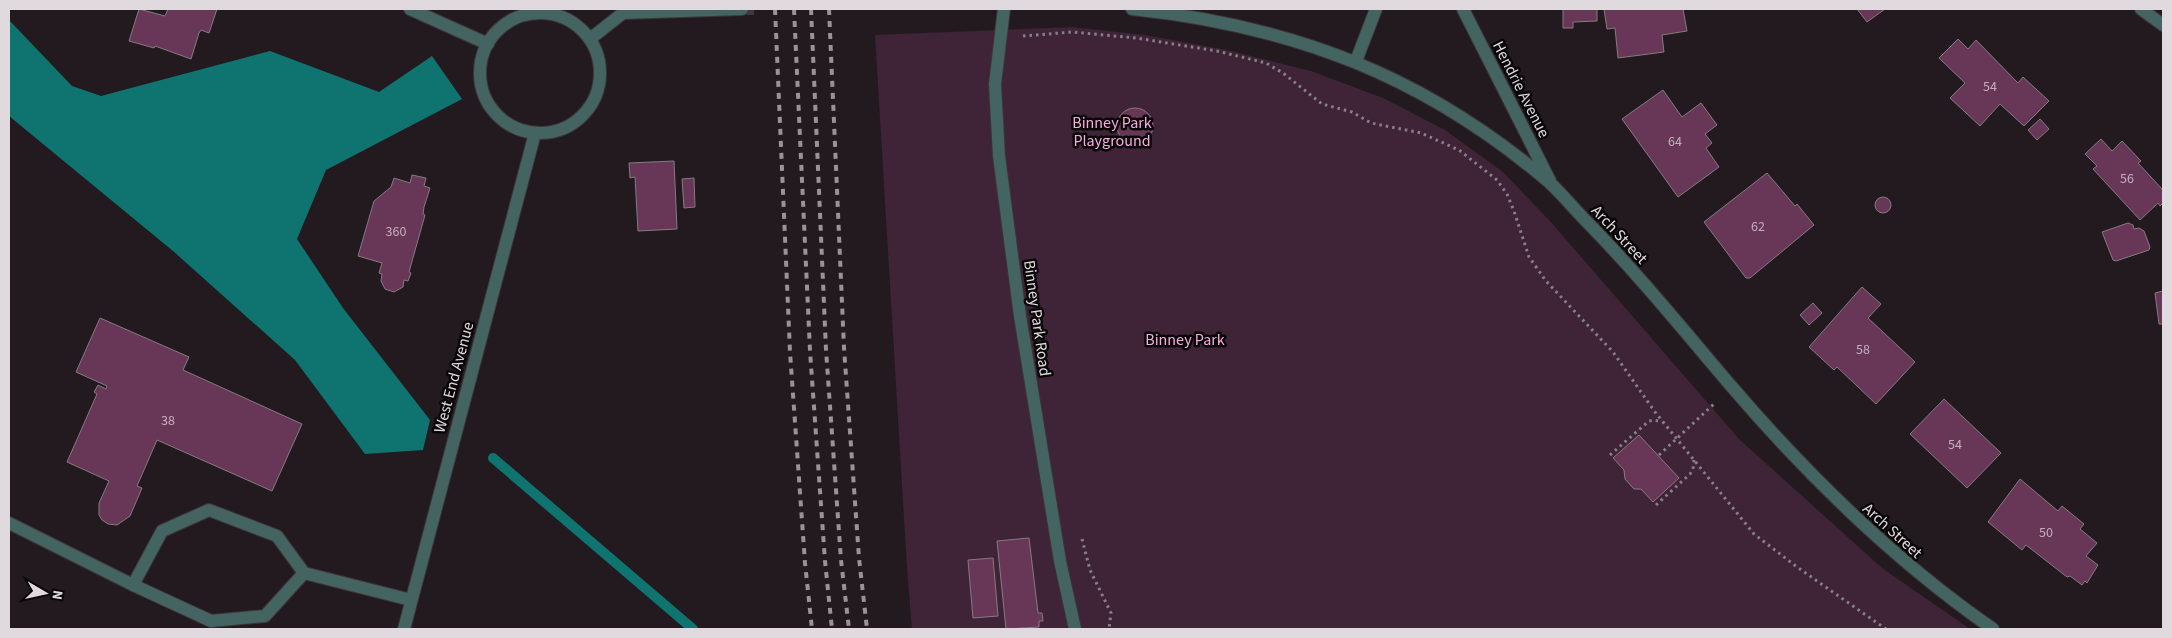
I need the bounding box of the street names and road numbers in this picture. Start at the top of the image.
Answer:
street label: Hendrie Avenue [1487,37,1555,142]
street label: Arch Street [1586,200,1653,269]
street label: Binney Park Road [1018,259,1056,378]
street label: West End Avenue [429,319,479,435]
street label: Arch Street [1858,498,1927,564]

